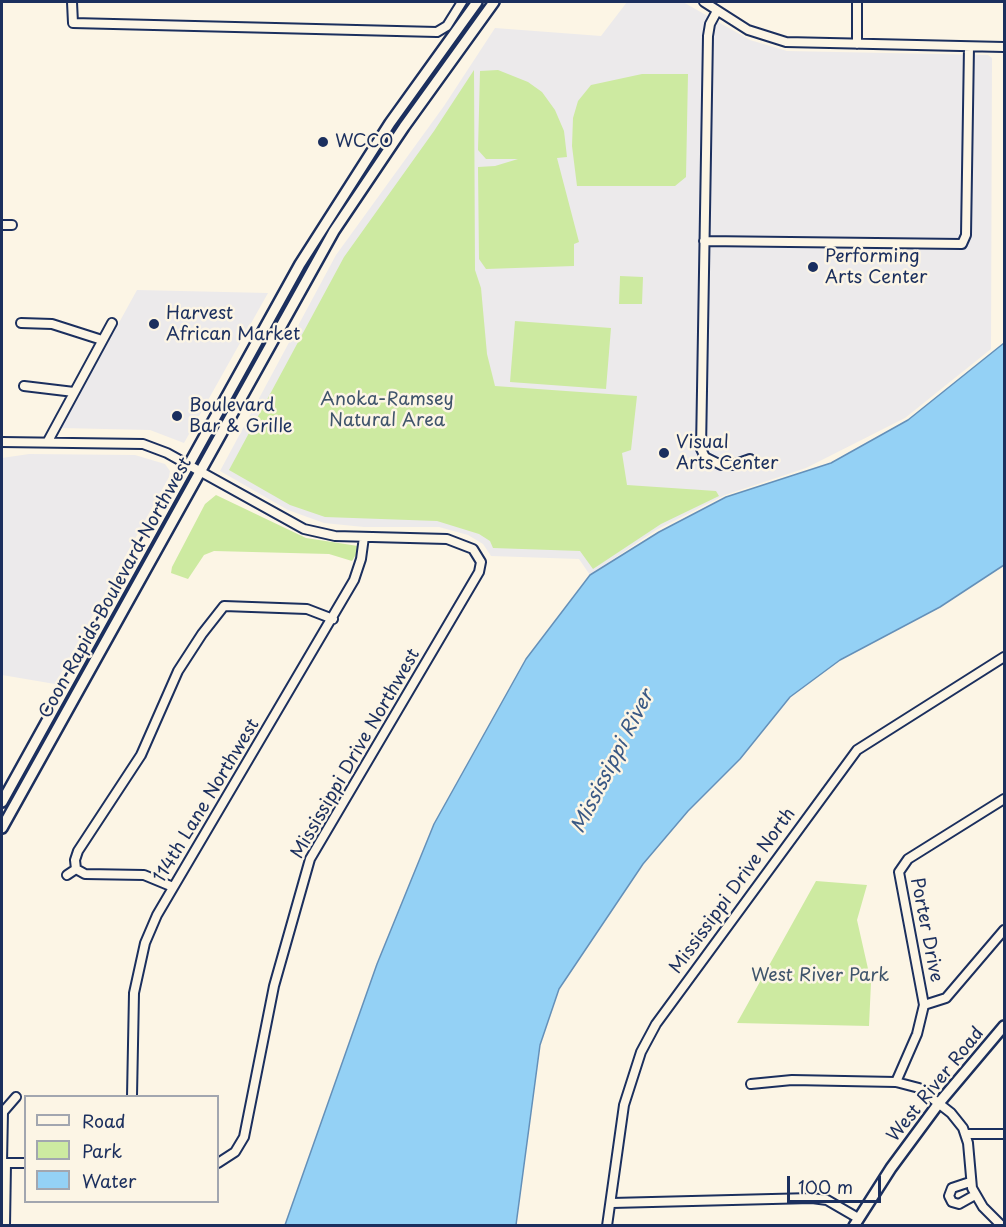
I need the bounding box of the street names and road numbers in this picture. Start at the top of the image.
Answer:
street label: Coon Rapids Boulevard Northwest [35,454,197,722]
street label: Mississippi Drive Northwest [287,645,425,863]
street label: 114th Lane Northwest [150,715,264,887]
street label: Mississippi Drive North [666,804,800,978]
street label: Porter Drive [905,876,947,984]
street label: West River Road [883,1023,989,1147]

